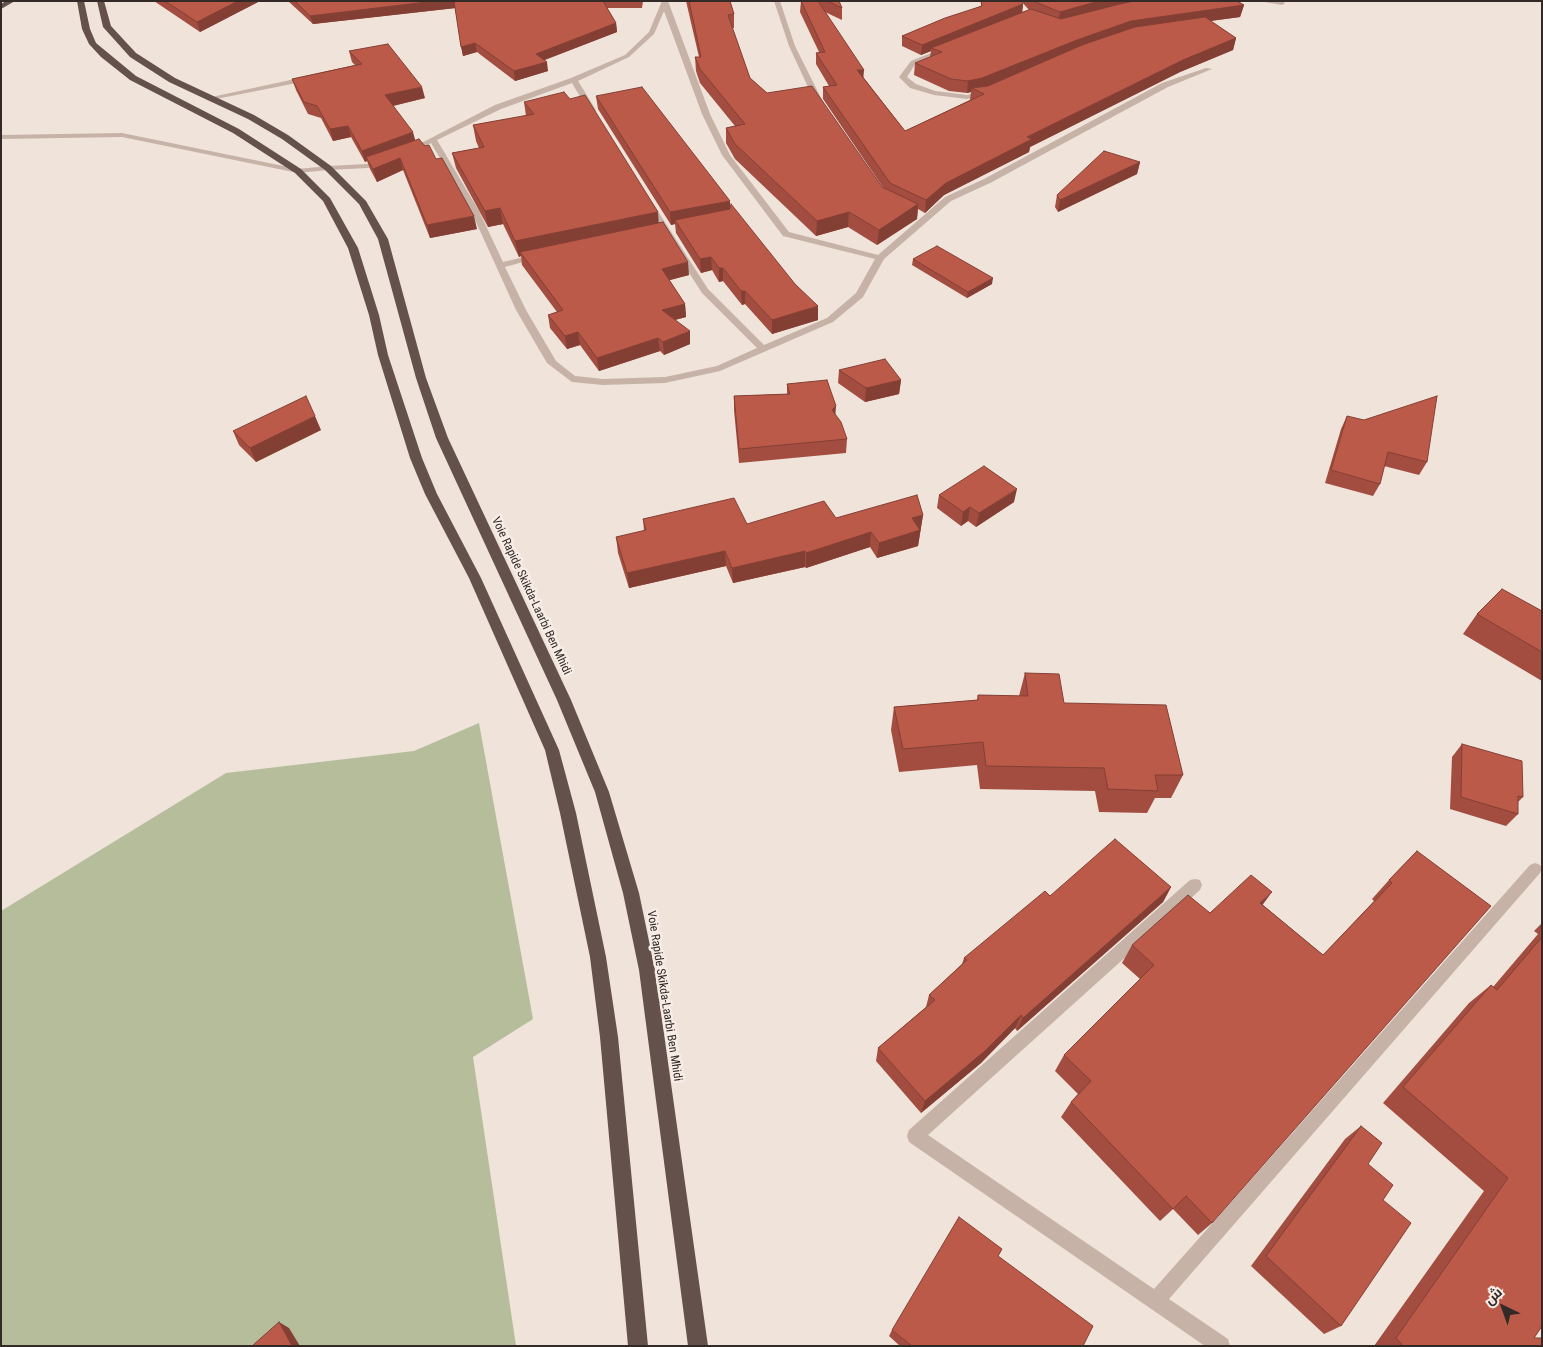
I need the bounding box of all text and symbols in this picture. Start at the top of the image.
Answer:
street label: Voie Rapide Skikda-Laarbi Ben Mhidi [488,515,574,677]
street label: Voie Rapide Skikda-Laarbi Ben Mhidi [643,910,685,1082]
north arrow [1478,1282,1528,1332]
text: ش [1481,1284,1505,1308]

